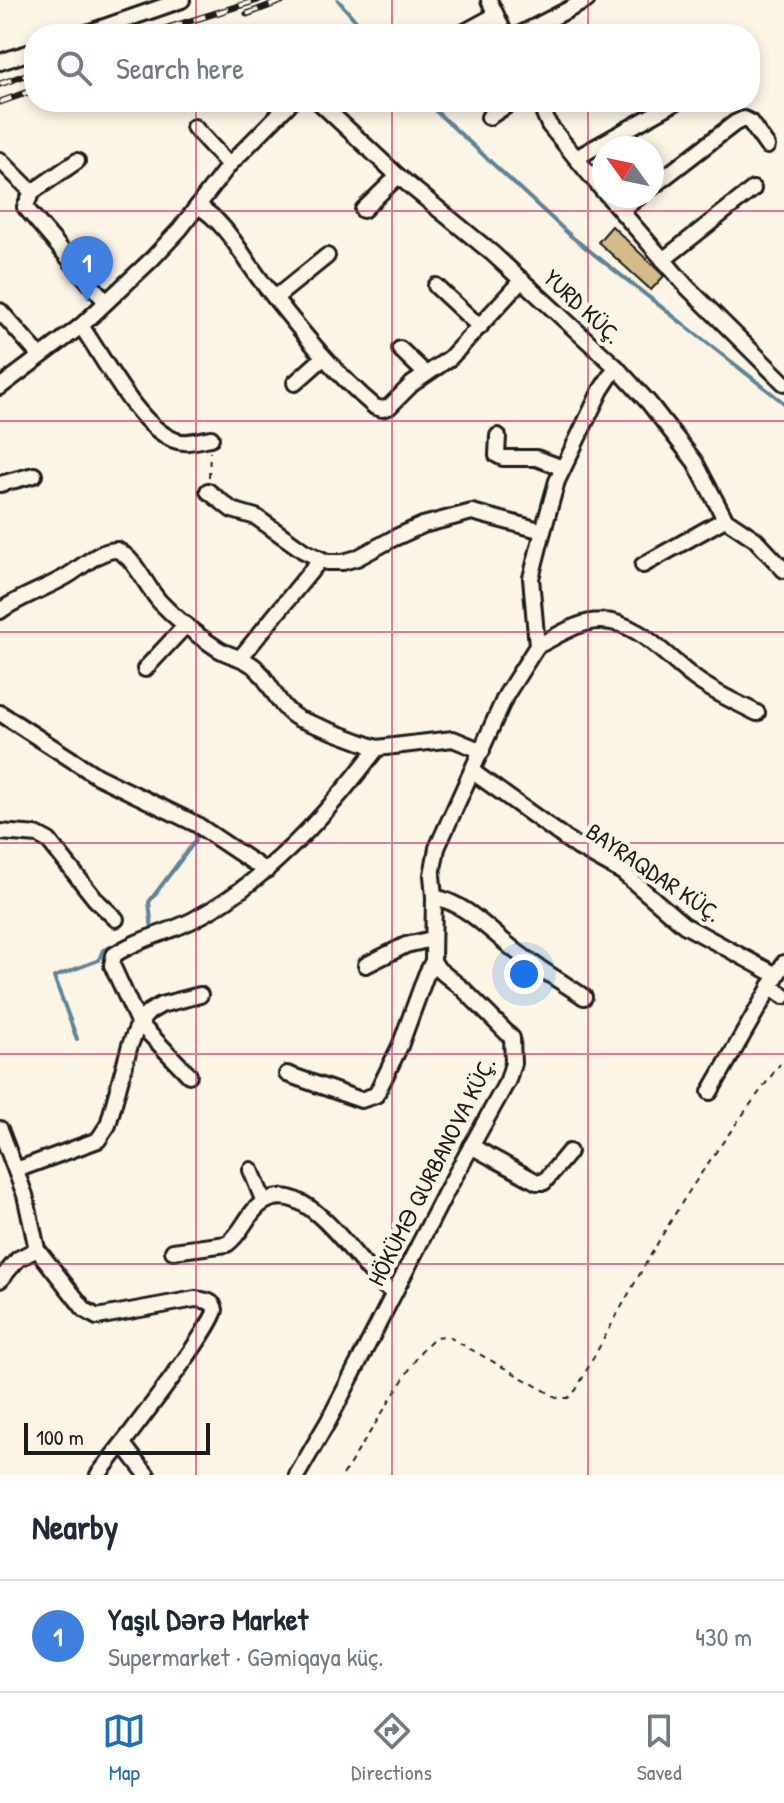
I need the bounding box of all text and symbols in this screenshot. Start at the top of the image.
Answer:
search box [24,24,760,112]
icon: search [52,46,96,90]
text: Search here [116,48,244,88]
north arrow [592,136,664,208]
pin: 1 [61,236,113,302]
street label: YURD KÜÇ. [537,262,629,350]
street label: BAYRAQDAR KÜÇ. [580,815,728,929]
your location [504,954,544,994]
street label: HÖKÜMƏ QURBANOVA KÜÇ. [359,1051,503,1291]
scale bar [24,1419,210,1455]
text: 100 m [36,1422,84,1452]
text: Nearby [32,1504,118,1550]
text: Yaşıl Dərə Market [108,1599,308,1639]
text: 1 [53,1619,63,1654]
text: 430 m [695,1619,752,1654]
text: Supermarket · Gəmiqaya küç. [108,1639,384,1674]
tab: Map [102,1709,146,1787]
tab: Directions [351,1709,432,1787]
tab: Saved [637,1709,682,1787]

